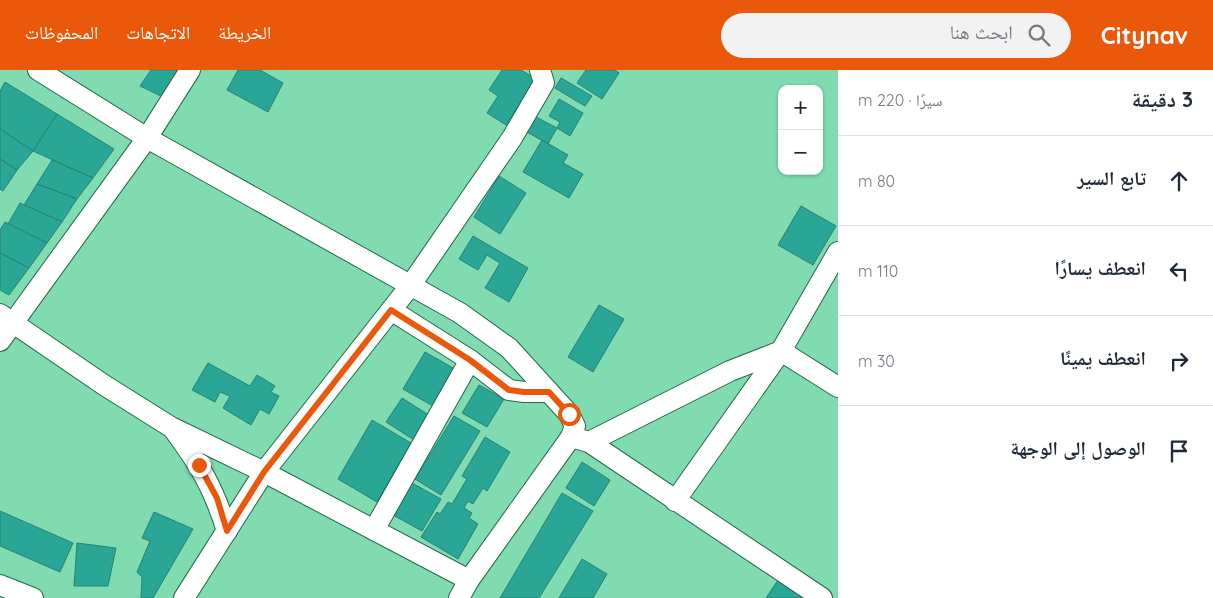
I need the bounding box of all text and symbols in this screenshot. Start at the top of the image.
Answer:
search box [721,13,1071,58]
text: ابحث هنا [950,20,1013,44]
text: Citynav [1101,20,1188,50]
text: المحفوظات [25,21,98,44]
text: الاتجاهات [126,21,190,44]
text: الخريطة [218,21,271,44]
icon: search [1025,21,1053,49]
map controls [778,85,823,175]
button: + [778,85,823,130]
text: 3 دقيقة [1132,86,1193,112]
text: سيرًا · 220 m [858,90,943,110]
button: − [778,130,823,175]
text: تابع السير [1077,166,1146,190]
icon: ahead [1165,167,1193,195]
text: 80 m [858,171,895,191]
text: انعطف يسارًا [1055,256,1146,280]
icon: left [1165,257,1193,285]
text: 110 m [858,261,898,281]
text: انعطف يمينًا [1060,346,1146,370]
icon: right [1165,347,1193,375]
text: 30 m [858,351,895,371]
route start [558,403,581,426]
text: الوصول إلى الوجهة [1010,436,1146,460]
icon: arrive [1165,437,1193,465]
route end [188,454,211,477]

